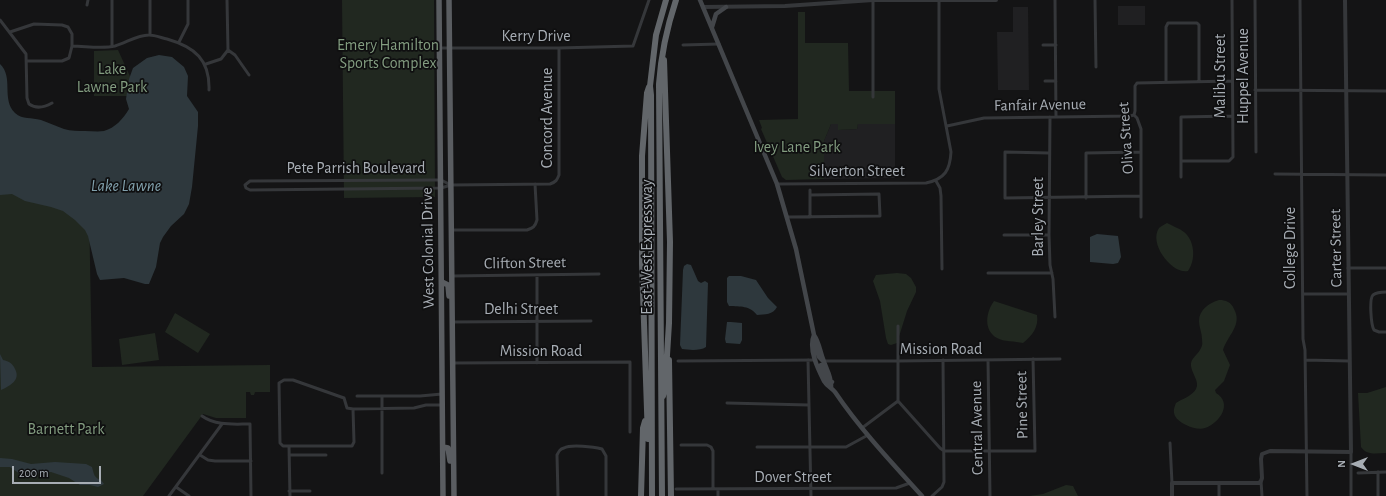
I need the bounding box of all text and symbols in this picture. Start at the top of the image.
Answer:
street label: Kerry Drive [501,26,571,46]
street label: Huppel Avenue [1233,28,1253,124]
street label: Malibu Street [1210,34,1230,118]
park label: Emery Hamilton Sports Complex [337,35,439,73]
park label: Lake Lawne Park [77,59,147,97]
street label: Concord Avenue [537,68,557,168]
street label: Fanfair Avenue [994,95,1086,115]
street label: Oliva Street [1114,101,1138,175]
park label: Ivey Lane Park [754,137,840,157]
street label: Pete Parrish Boulevard [286,158,426,178]
street label: Silverton Street [809,161,905,181]
water label: Lake Lawne [91,176,161,196]
street label: Barley Street [1028,177,1048,257]
street label: East-West Expressway [637,179,657,315]
street label: West Colonial Drive [417,187,439,309]
street label: College Drive [1280,207,1300,289]
street label: Carter Street [1326,209,1346,287]
street label: Clifton Street [484,253,566,273]
street label: Delhi Street [484,299,558,319]
street label: Mission Road [900,339,982,359]
street label: Mission Road [500,341,582,361]
street label: Pine Street [1012,371,1032,439]
street label: Central Avenue [967,381,987,475]
park label: Barnett Park [27,419,105,439]
north arrow [1334,444,1374,484]
scale bar [14,458,103,484]
text: N [1336,460,1347,468]
text: 200 m [19,467,49,479]
street label: Dover Street [754,467,832,487]

